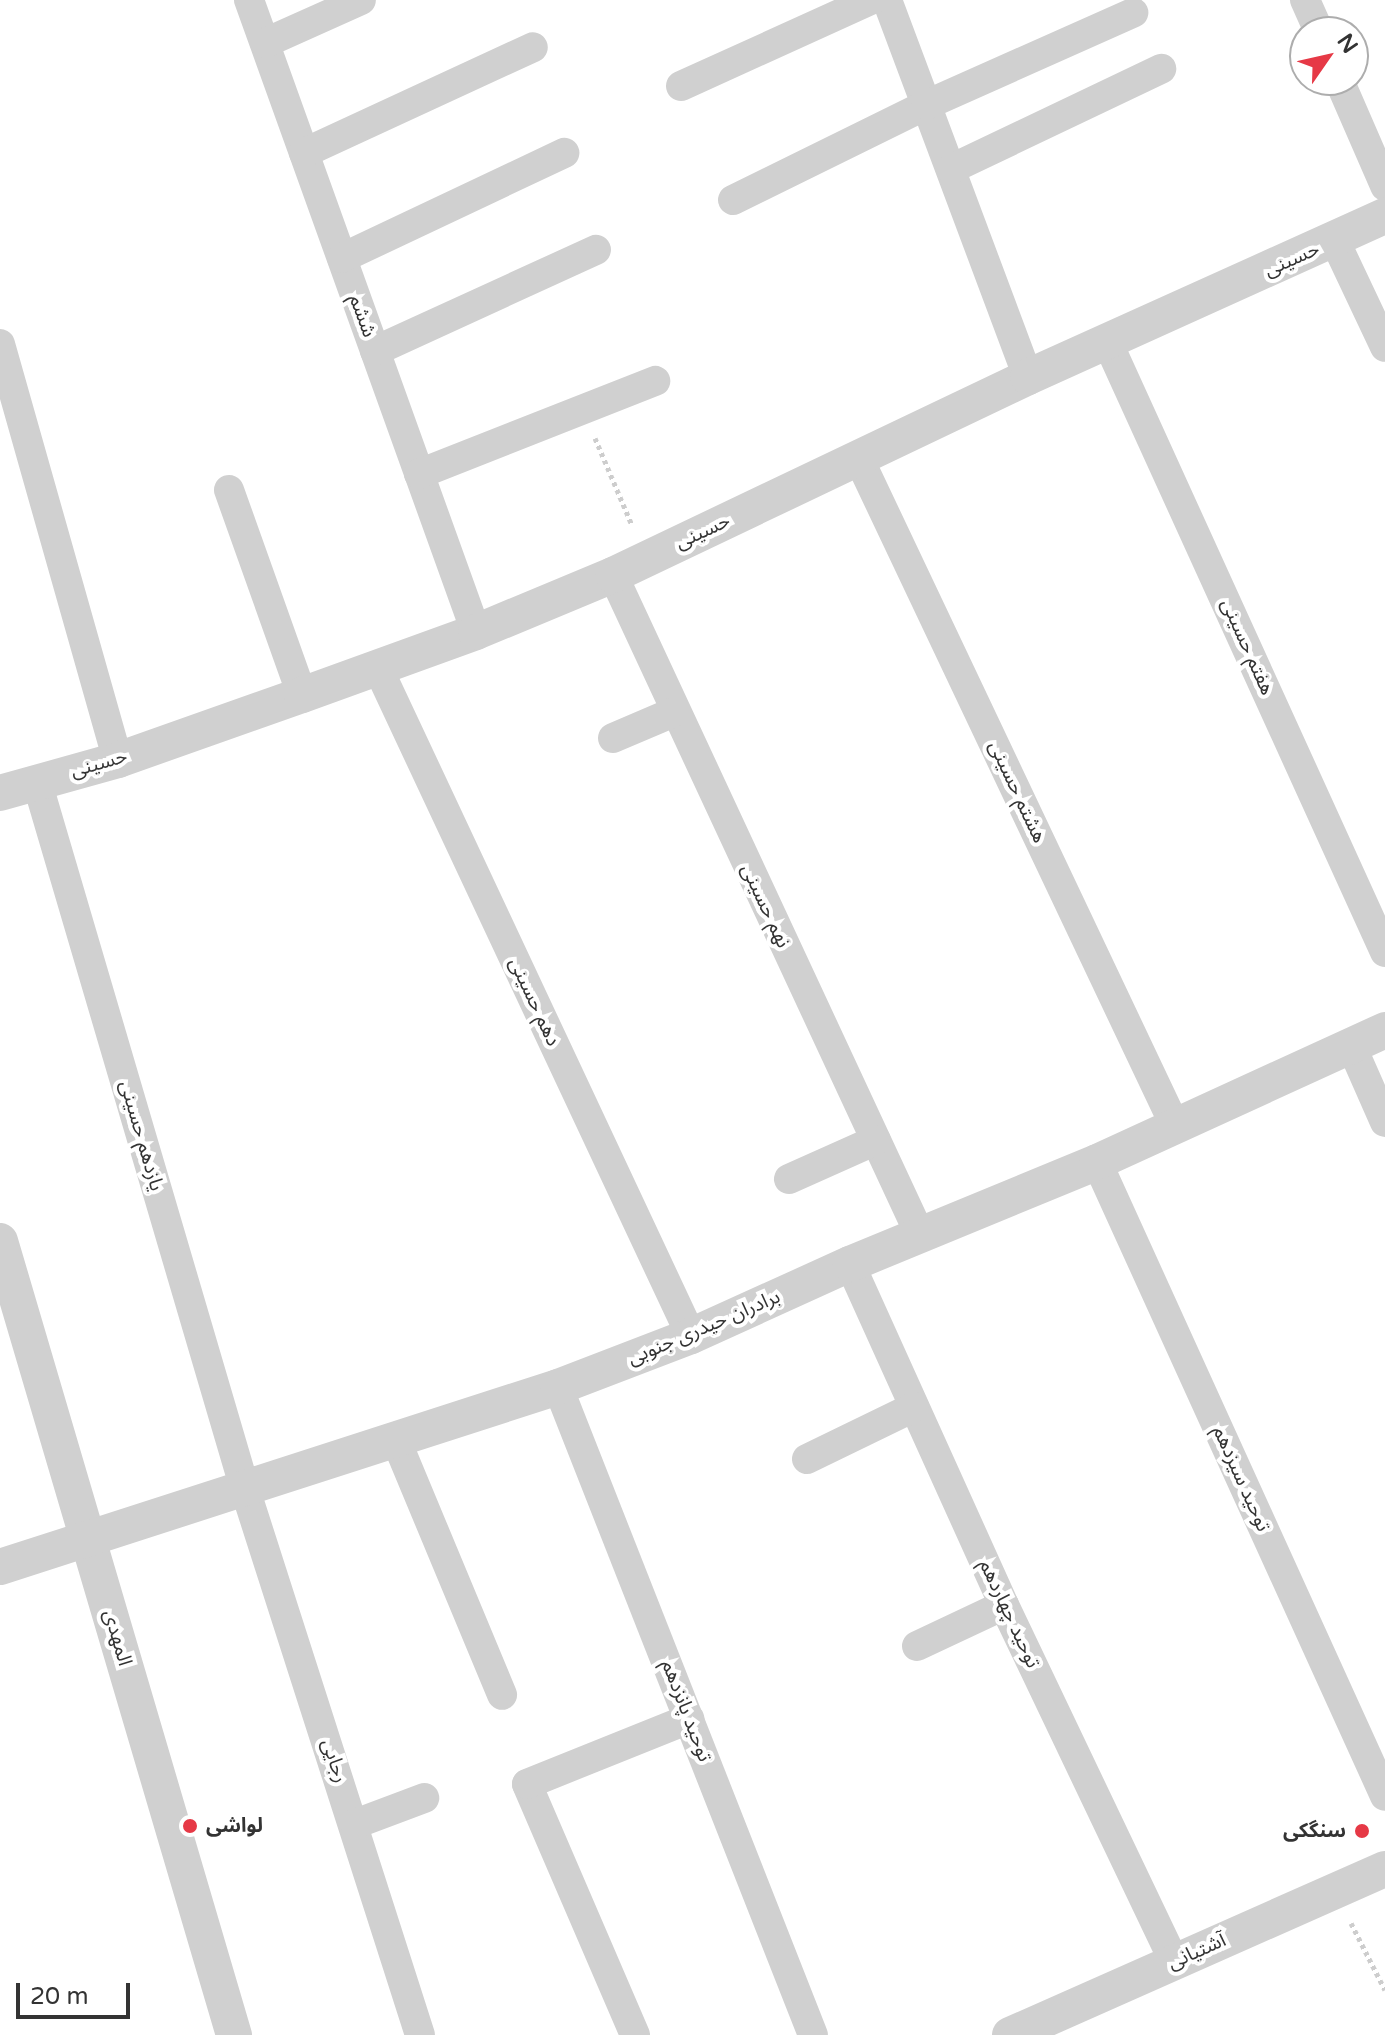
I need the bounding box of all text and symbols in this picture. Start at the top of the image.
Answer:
north arrow [1289,16,1369,96]
text: N [1332,29,1363,58]
street label: حسینی [1261,237,1323,283]
street label: ششم [343,291,381,341]
street label: حسینی [672,509,734,555]
street label: هفتم حسینی [1215,595,1279,699]
street label: هشتم حسینی [983,737,1051,847]
street label: حسینی [68,744,130,784]
street label: نهم حسینی [735,860,795,952]
street label: دهم حسینی [503,954,565,1050]
street label: یازدهم حسینی [114,1078,168,1194]
street label: برادران حیدری جنوبی [624,1285,784,1371]
street label: توحید سیزدهم [1207,1422,1275,1536]
street label: توحید چهاردهم [973,1556,1045,1672]
street label: المهدی [98,1607,136,1669]
street label: توحید پانزدهم [656,1657,716,1765]
street label: رجایی [316,1736,352,1786]
place label: لواشی [206,1814,263,1838]
marker: لواشی [181,1817,199,1835]
place label: سنگکی [1283,1819,1346,1843]
marker: سنگکی [1353,1822,1371,1840]
street label: آشتیانی [1164,1929,1230,1975]
scale bar [20,1967,134,2017]
text: 20 m [30,1982,88,2011]

